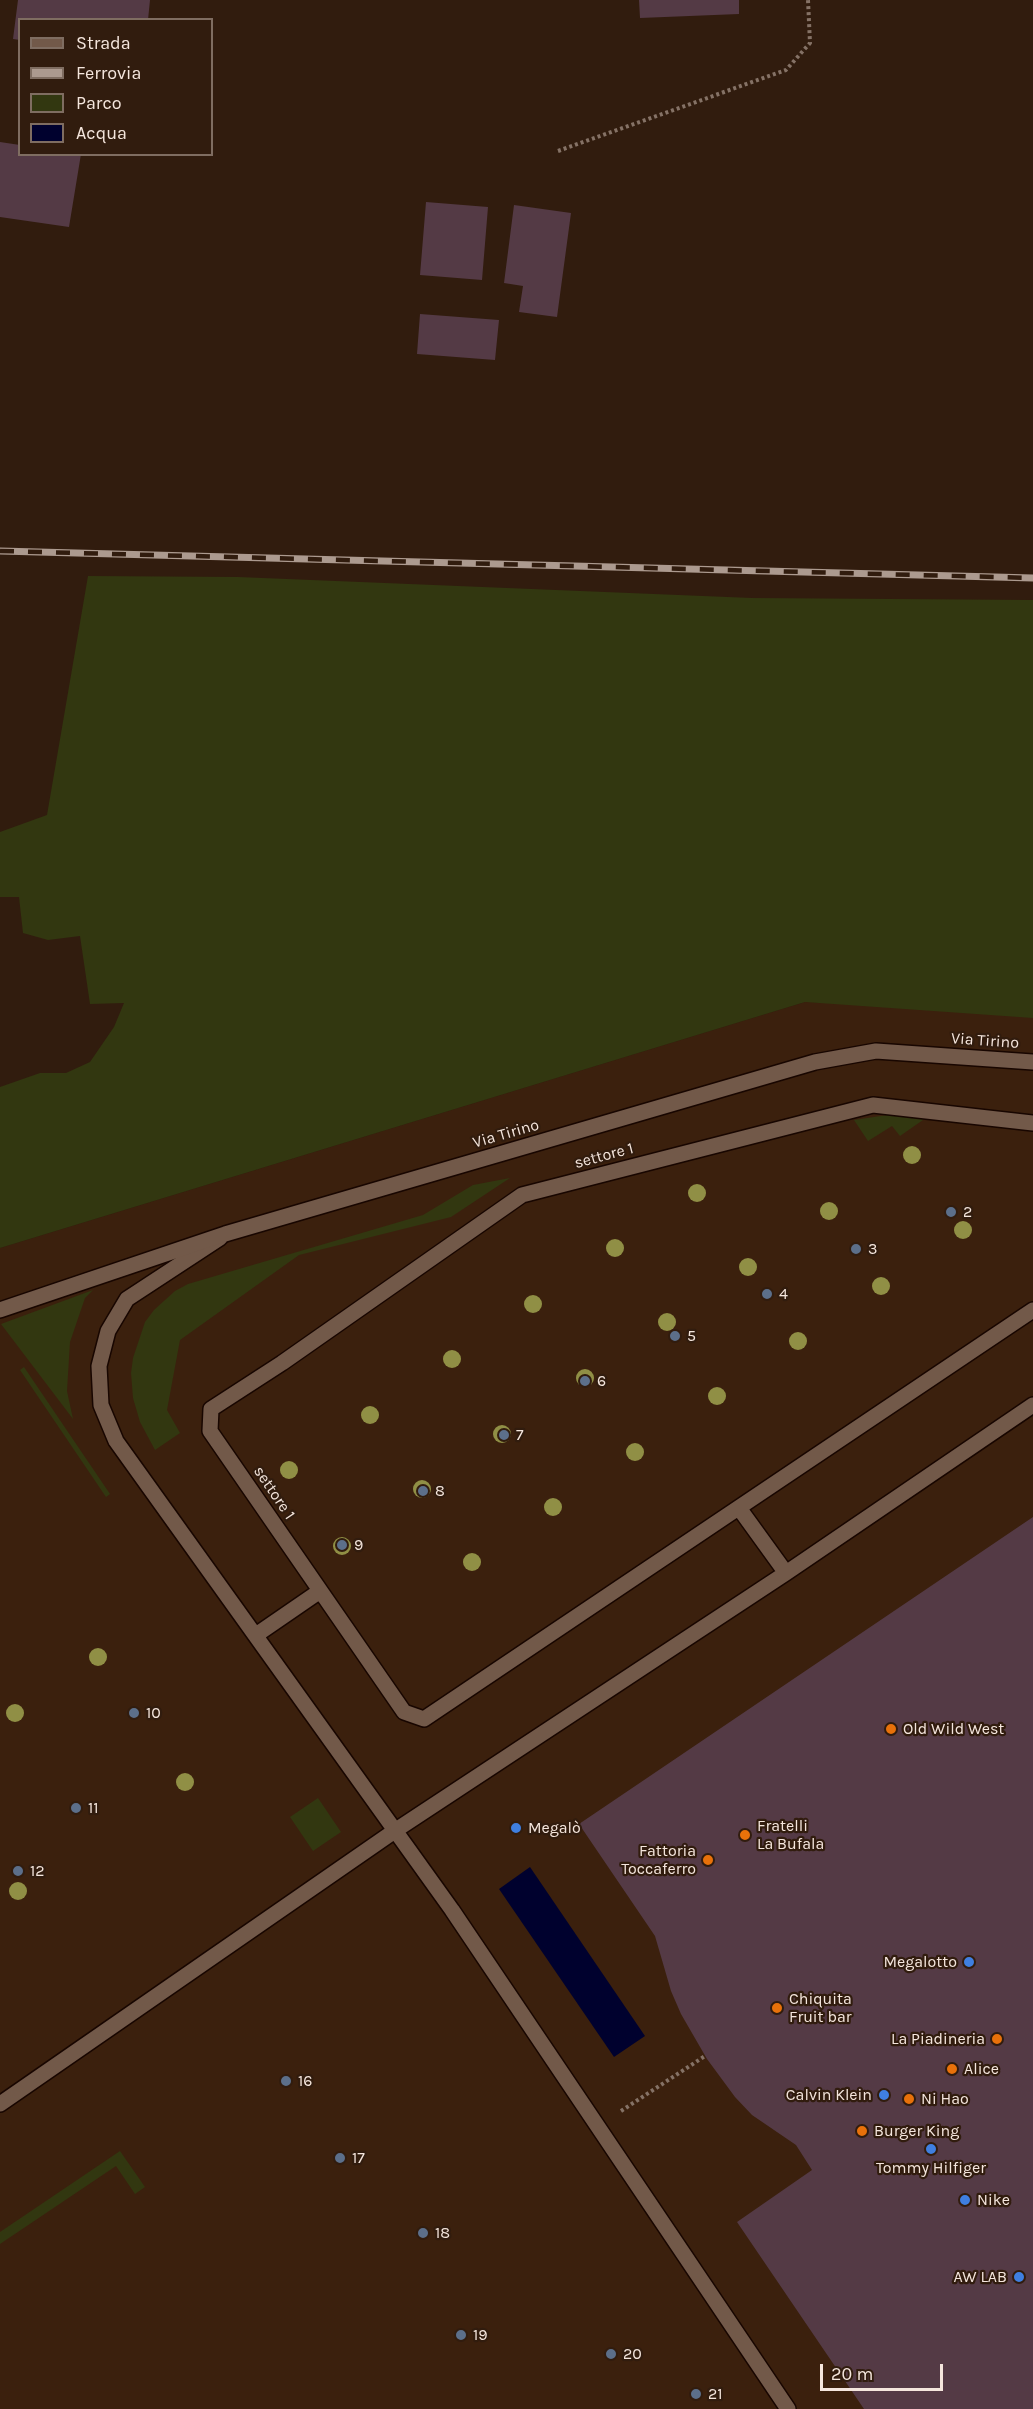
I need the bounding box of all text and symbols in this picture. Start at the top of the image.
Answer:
legend [18,18,213,156]
text: Strada [76,32,131,54]
text: Ferrovia [76,62,141,84]
text: Parco [76,92,122,114]
text: Acqua [76,122,127,144]
street label: Via Tirino [950,1029,1020,1053]
street label: Via Tirino [471,1115,541,1153]
street label: settore 1 [572,1139,636,1173]
place label: 2 [963,1202,972,1222]
marker: 2 [944,1205,958,1219]
place label: 3 [868,1239,877,1259]
marker: 3 [849,1242,863,1256]
place label: 4 [779,1284,788,1304]
marker: 4 [760,1287,774,1301]
place label: 5 [687,1326,696,1346]
marker: 5 [668,1329,682,1343]
place label: 6 [597,1371,606,1391]
marker: 6 [578,1374,592,1388]
place label: 7 [516,1425,524,1445]
marker: 7 [497,1428,511,1442]
street label: settore 1 [249,1463,299,1523]
place label: 8 [435,1481,445,1501]
marker: 8 [416,1484,430,1498]
place label: 9 [354,1535,363,1555]
marker: 9 [335,1538,349,1552]
place label: 10 [146,1703,161,1723]
marker: 10 [127,1706,141,1720]
place label: Old Wild West [903,1719,1004,1739]
marker: Old Wild West [884,1722,898,1736]
place label: 11 [88,1798,99,1818]
marker: 11 [69,1801,83,1815]
place label: Fratelli La Bufala [757,1816,824,1854]
place label: Megalò [528,1818,581,1838]
marker: Megalò [509,1821,523,1835]
marker: Fratelli La Bufala [738,1828,752,1842]
place label: Fattoria Toccaferro [621,1841,696,1879]
marker: Fattoria Toccaferro [701,1853,715,1867]
place label: 12 [30,1861,45,1881]
marker: 12 [11,1864,25,1878]
place label: Megalotto [883,1952,957,1972]
marker: Megalotto [962,1955,976,1969]
place label: Chiquita Fruit bar [789,1989,852,2027]
marker: Chiquita Fruit bar [770,2001,784,2015]
place label: La Piadineria [891,2029,985,2049]
marker: La Piadineria [990,2032,1004,2046]
place label: Alice [964,2059,999,2079]
marker: Alice [945,2062,959,2076]
place label: 16 [298,2071,312,2091]
marker: 16 [279,2074,293,2088]
place label: Calvin Klein [786,2085,872,2105]
marker: Calvin Klein [877,2088,891,2102]
place label: Ni Hao [921,2089,969,2109]
marker: Ni Hao [902,2092,916,2106]
place label: Burger King [874,2121,959,2141]
marker: Burger King [855,2124,869,2138]
marker: Tommy Hilfiger [924,2142,938,2156]
place label: 17 [352,2148,365,2168]
marker: 17 [333,2151,347,2165]
place label: Tommy Hilfiger [876,2158,986,2178]
place label: Nike [977,2190,1010,2210]
marker: Nike [958,2193,972,2207]
place label: 18 [435,2223,450,2243]
marker: 18 [416,2226,430,2240]
place label: AW LAB [954,2267,1007,2287]
marker: AW LAB [1012,2270,1026,2284]
place label: 19 [473,2325,488,2345]
marker: 19 [454,2328,468,2342]
place label: 20 [623,2344,642,2364]
marker: 20 [604,2347,618,2361]
scale bar [823,2352,946,2390]
text: 20 m [831,2363,873,2385]
place label: 21 [708,2384,723,2404]
marker: 21 [689,2387,703,2401]

